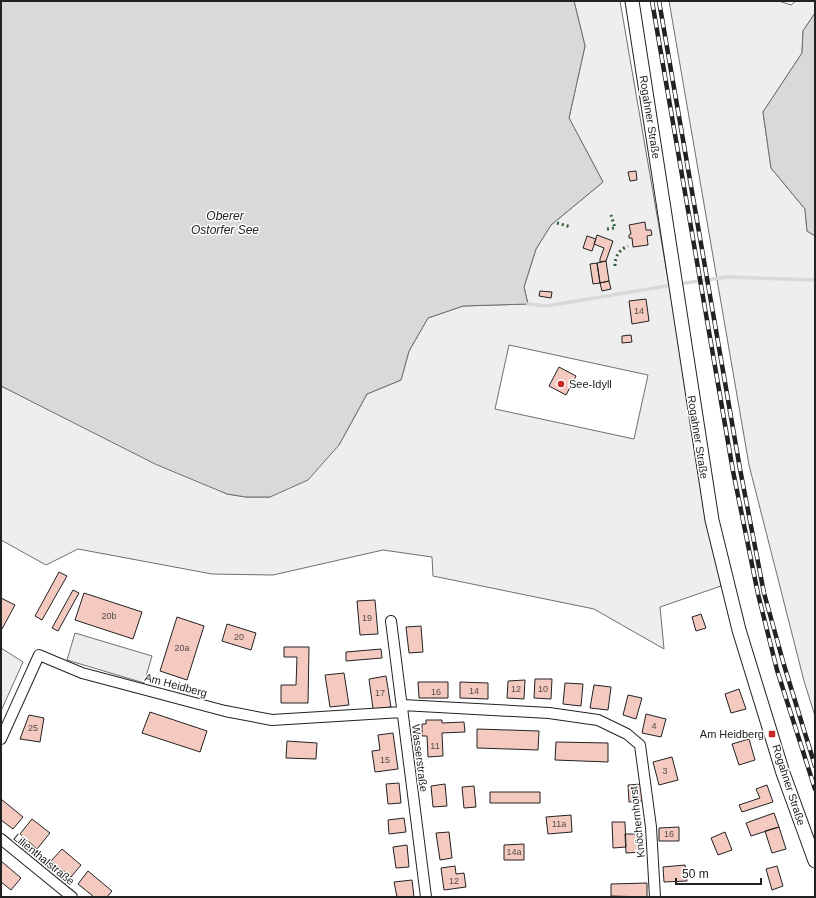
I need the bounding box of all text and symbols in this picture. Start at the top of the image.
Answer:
street label: Rogahner Straße [637,74,663,160]
water label: Oberer Ostorfer See [191,209,259,237]
house number: 14 [634,306,644,316]
place label: See-Idyll [569,378,612,390]
marker: See-Idyll [556,379,566,389]
street label: Rogahner Straße [685,394,711,480]
house number: 20b [101,611,117,621]
house number: 19 [362,613,372,623]
house number: 20 [234,632,244,642]
house number: 20a [174,643,190,653]
street label: Am Heidberg [143,671,209,699]
house number: 12 [511,684,521,694]
house number: 10 [538,684,548,694]
house number: 14 [469,686,479,696]
house number: 16 [431,687,441,697]
house number: 17 [375,688,385,698]
house number: 4 [651,721,657,731]
house number: 25 [28,723,38,733]
street label: Wasserstraße [410,723,430,793]
place label: Am Heidberg [700,728,764,740]
marker: Am Heidberg [767,729,777,739]
house number: 11 [430,741,440,751]
street label: Rogahner Straße [770,743,808,827]
house number: 15 [380,755,390,765]
house number: 3 [662,766,668,776]
street label: Knöchernhorst [627,786,647,858]
house number: 11a [552,819,566,829]
house number: 16 [664,829,674,839]
street label: Lilienthalstraße [11,831,77,887]
house number: 14a [506,847,522,857]
scale bar [676,860,761,886]
text: 50 m [682,867,709,881]
house number: 12 [449,876,459,886]

